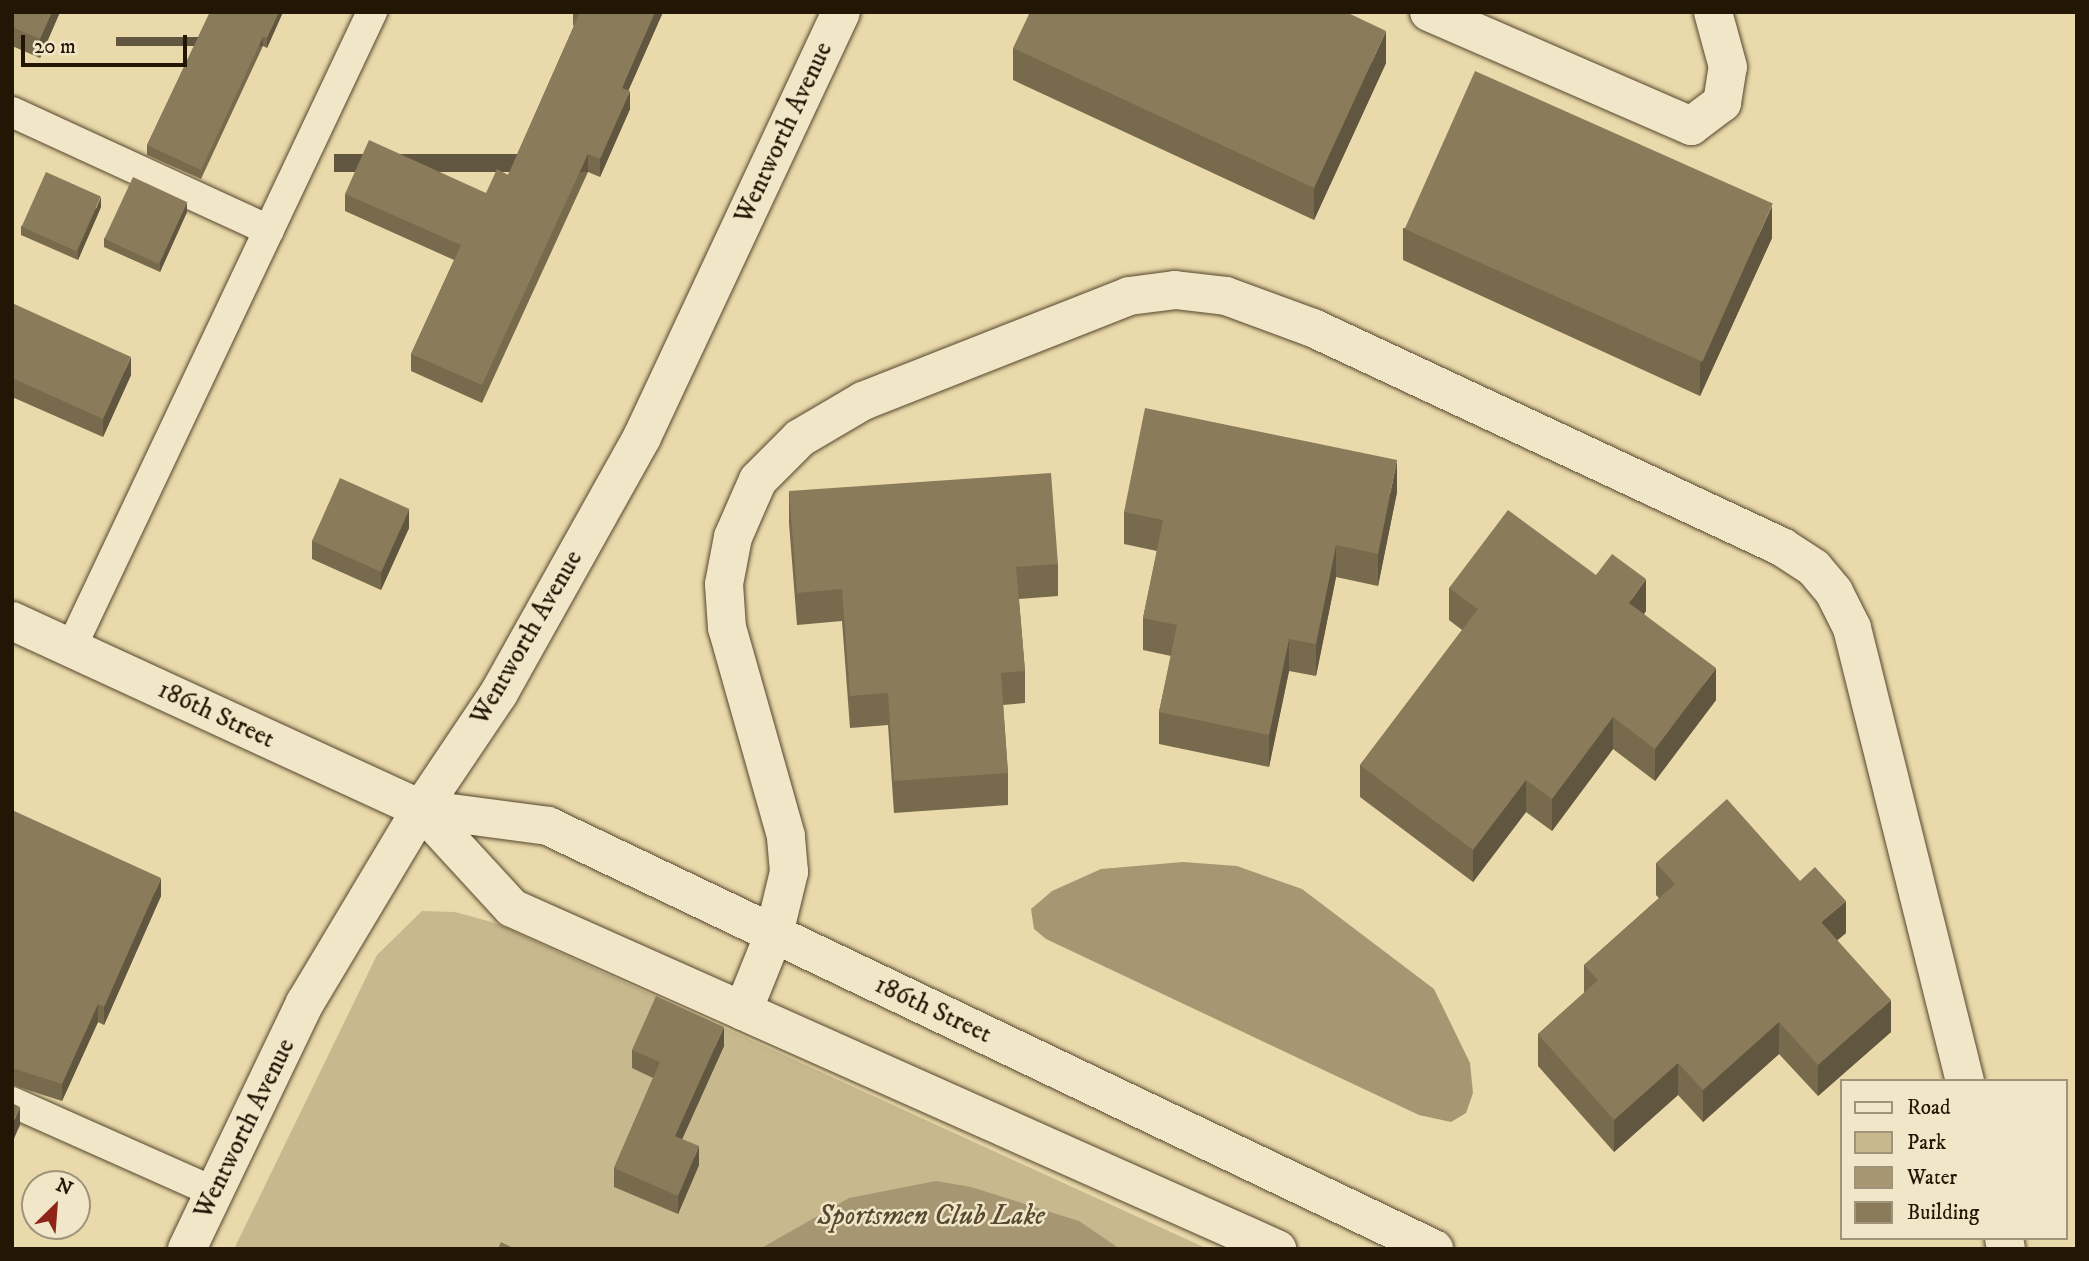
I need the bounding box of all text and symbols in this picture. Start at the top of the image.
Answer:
scale bar [24,21,191,65]
text: 20 m [34,34,76,60]
street label: Wentworth Avenue [728,37,840,229]
street label: Wentworth Avenue [464,545,590,731]
street label: 186th Street [153,674,279,756]
street label: 186th Street [870,969,996,1051]
street label: Wentworth Avenue [188,1034,302,1224]
legend [1840,1079,2068,1240]
text: Road [1907,1095,1951,1121]
text: Park [1907,1130,1946,1156]
text: Water [1907,1165,1957,1191]
north arrow [21,1170,91,1240]
text: N [52,1174,76,1201]
water label: Sportsmen Club Lake [817,1199,1045,1233]
text: Building [1907,1200,1979,1226]

